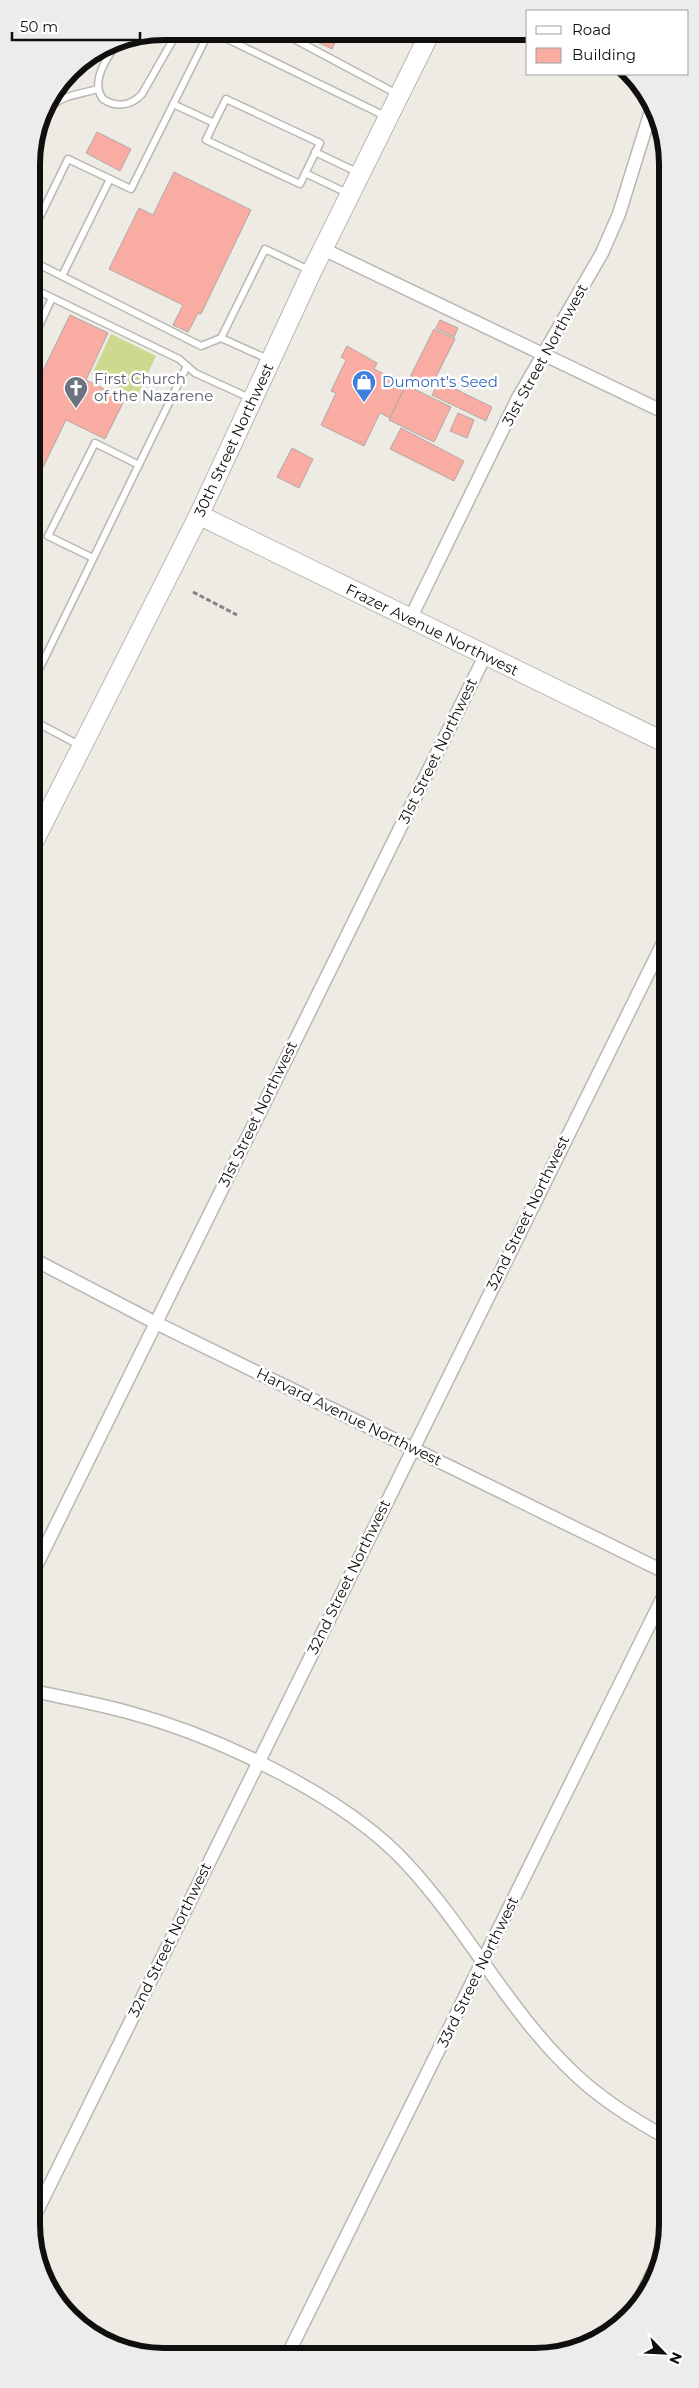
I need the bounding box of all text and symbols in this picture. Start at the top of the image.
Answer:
scale bar [12,10,140,42]
legend [526,10,689,75]
text: 50 m [20,17,58,36]
text: Road [572,20,611,39]
text: Building [572,45,636,64]
street label: 31st Street Northwest [498,280,592,429]
street label: 30th Street Northwest [190,360,278,520]
place label: First Church of the Nazarene [94,369,213,405]
shop icon: Dumont's Seed [351,369,377,403]
place label: Dumont's Seed [382,372,498,391]
church icon: First Church of the Nazarene [63,375,89,409]
street label: Frazer Avenue Northwest [343,579,522,680]
street label: 31st Street Northwest [394,675,481,827]
street label: 31st Street Northwest [214,1038,301,1190]
street label: 32nd Street Northwest [482,1132,573,1293]
street label: Harvard Avenue Northwest [253,1363,445,1470]
street label: 32nd Street Northwest [303,1496,394,1657]
street label: 32nd Street Northwest [124,1859,215,2020]
street label: 33rd Street Northwest [433,1893,522,2050]
north arrow [639,2328,689,2378]
text: N [665,2349,686,2367]

